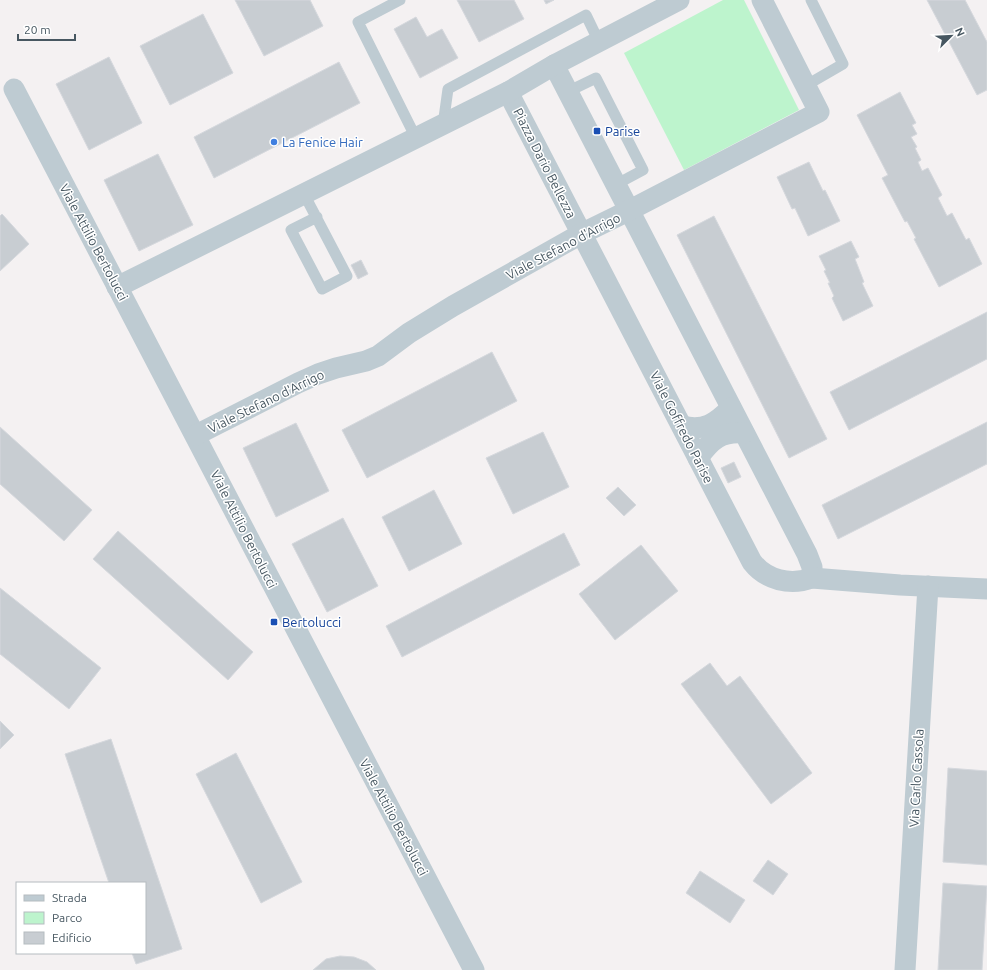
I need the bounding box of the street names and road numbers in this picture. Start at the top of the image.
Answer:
street label: Piazza Dario Bellezza [511,106,579,220]
street label: Viale Attilio Bertolucci [57,181,131,303]
street label: Viale Stefano d'Arrigo [504,210,622,282]
street label: Viale Stefano d'Arrigo [206,367,326,435]
street label: Viale Goffredo Parise [648,369,716,485]
street label: Viale Attilio Bertolucci [208,468,280,590]
street label: Via Carlo Cassola [906,728,926,828]
street label: Viale Attilio Bertolucci [357,756,431,878]

